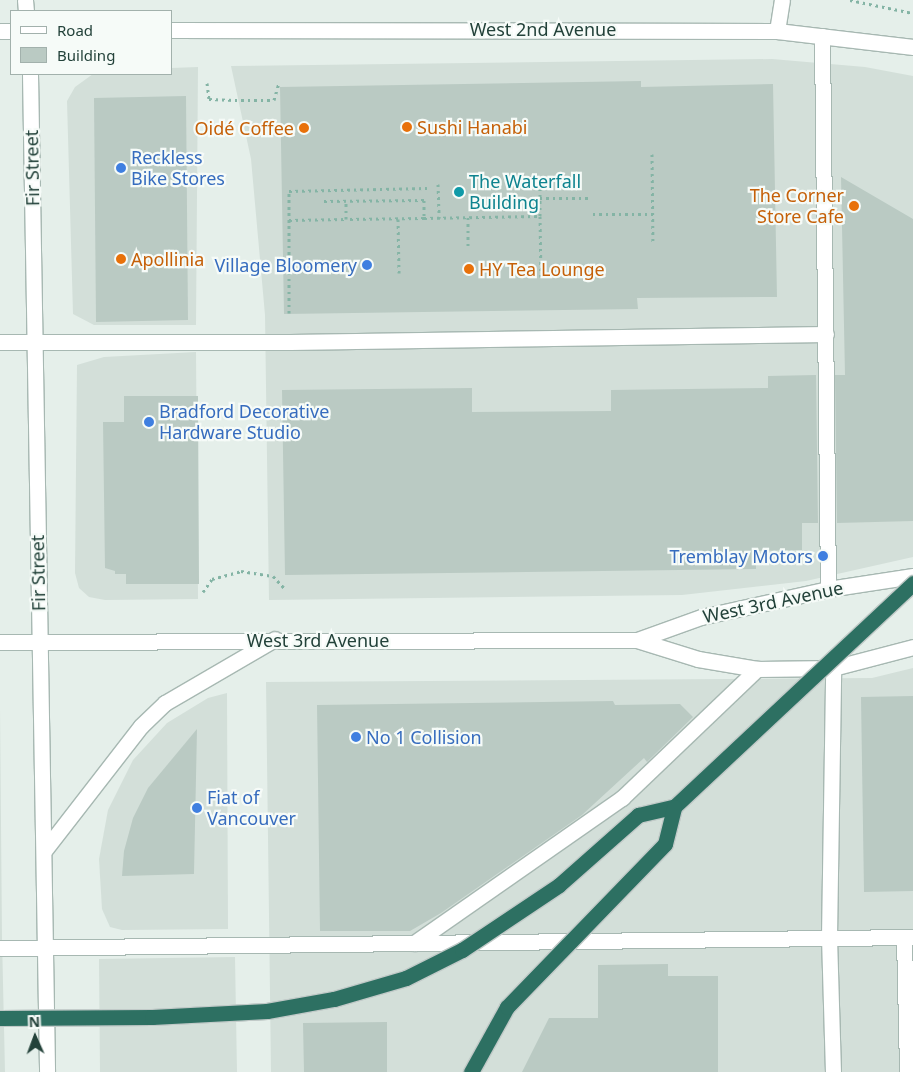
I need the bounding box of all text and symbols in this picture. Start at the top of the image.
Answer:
legend [10,10,172,75]
street label: West 2nd Avenue [470,18,616,40]
text: Road [57,20,93,40]
text: Building [57,45,115,65]
place label: Sushi Hanabi [417,116,527,138]
place label: Oidé Coffee [194,117,294,139]
marker: Sushi Hanabi [401,121,413,133]
marker: Oidé Coffee [298,122,310,134]
street label: Fir Street [21,130,43,206]
place label: Reckless Bike Stores [131,147,225,190]
marker: Reckless Bike Stores [115,162,127,174]
place label: The Waterfall Building [469,171,581,213]
place label: The Corner Store Cafe [750,185,844,228]
marker: The Waterfall Building [453,186,465,198]
marker: The Corner Store Cafe [848,200,860,212]
place label: Apollinia [131,248,204,270]
marker: Apollinia [115,253,127,265]
place label: Village Bloomery [215,254,357,276]
place label: HY Tea Lounge [479,258,605,280]
marker: Village Bloomery [361,259,373,271]
marker: HY Tea Lounge [463,263,475,275]
place label: Bradford Decorative Hardware Studio [159,401,329,444]
marker: Bradford Decorative Hardware Studio [143,416,155,428]
street label: Fir Street [27,535,49,611]
place label: Tremblay Motors [670,545,813,567]
marker: Tremblay Motors [817,550,829,562]
street label: West 3rd Avenue [701,577,845,627]
street label: West 3rd Avenue [247,629,389,651]
place label: No 1 Collision [366,726,482,748]
marker: No 1 Collision [350,731,362,743]
place label: Fiat of Vancouver [207,787,296,830]
marker: Fiat of Vancouver [191,802,203,814]
north arrow [10,1012,60,1062]
text: N [28,1012,40,1031]

